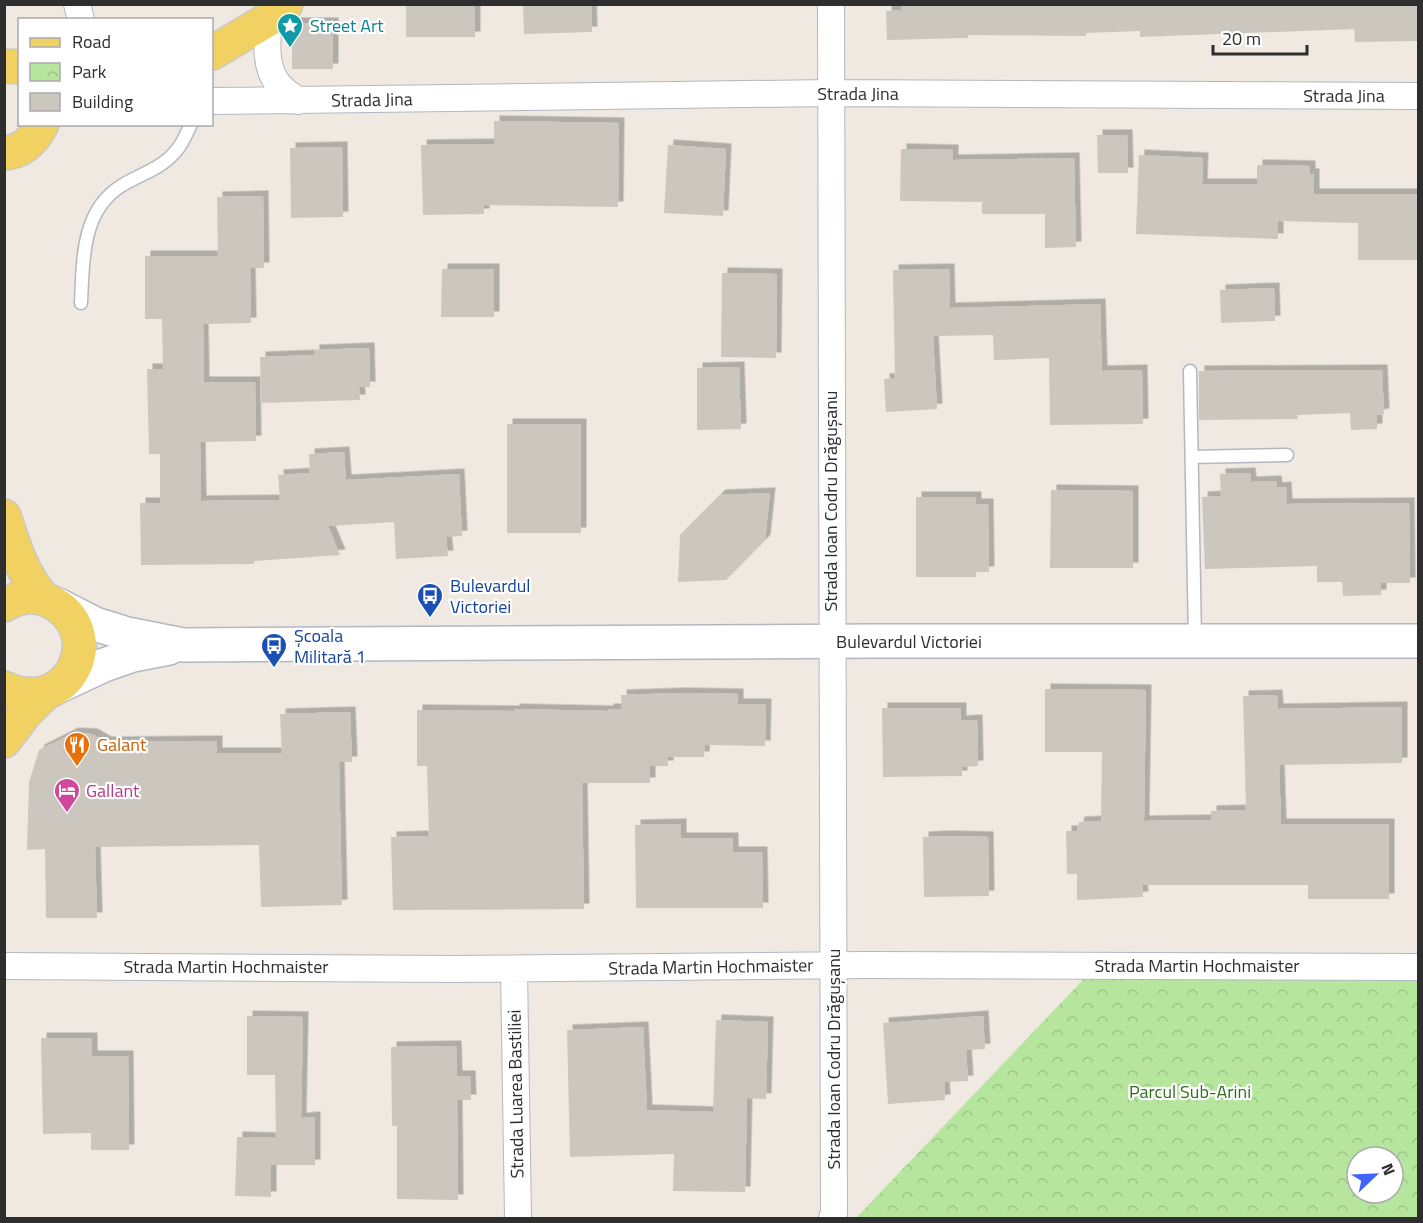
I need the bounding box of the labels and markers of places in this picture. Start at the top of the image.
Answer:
place icon: Street Art [275,11,305,49]
place label: Street Art [310,12,384,39]
place label: Bulevardul Victoriei [450,572,531,620]
bus stop icon: Bulevardul Victoriei [415,581,445,619]
place label: Școala Militară 1 [294,622,366,670]
bus stop icon: Școala Militară 1 [259,631,289,669]
restaurant icon: Galant [62,730,92,768]
place label: Galant [97,731,147,758]
hotel icon: Gallant [52,776,82,814]
place label: Gallant [86,777,140,804]

